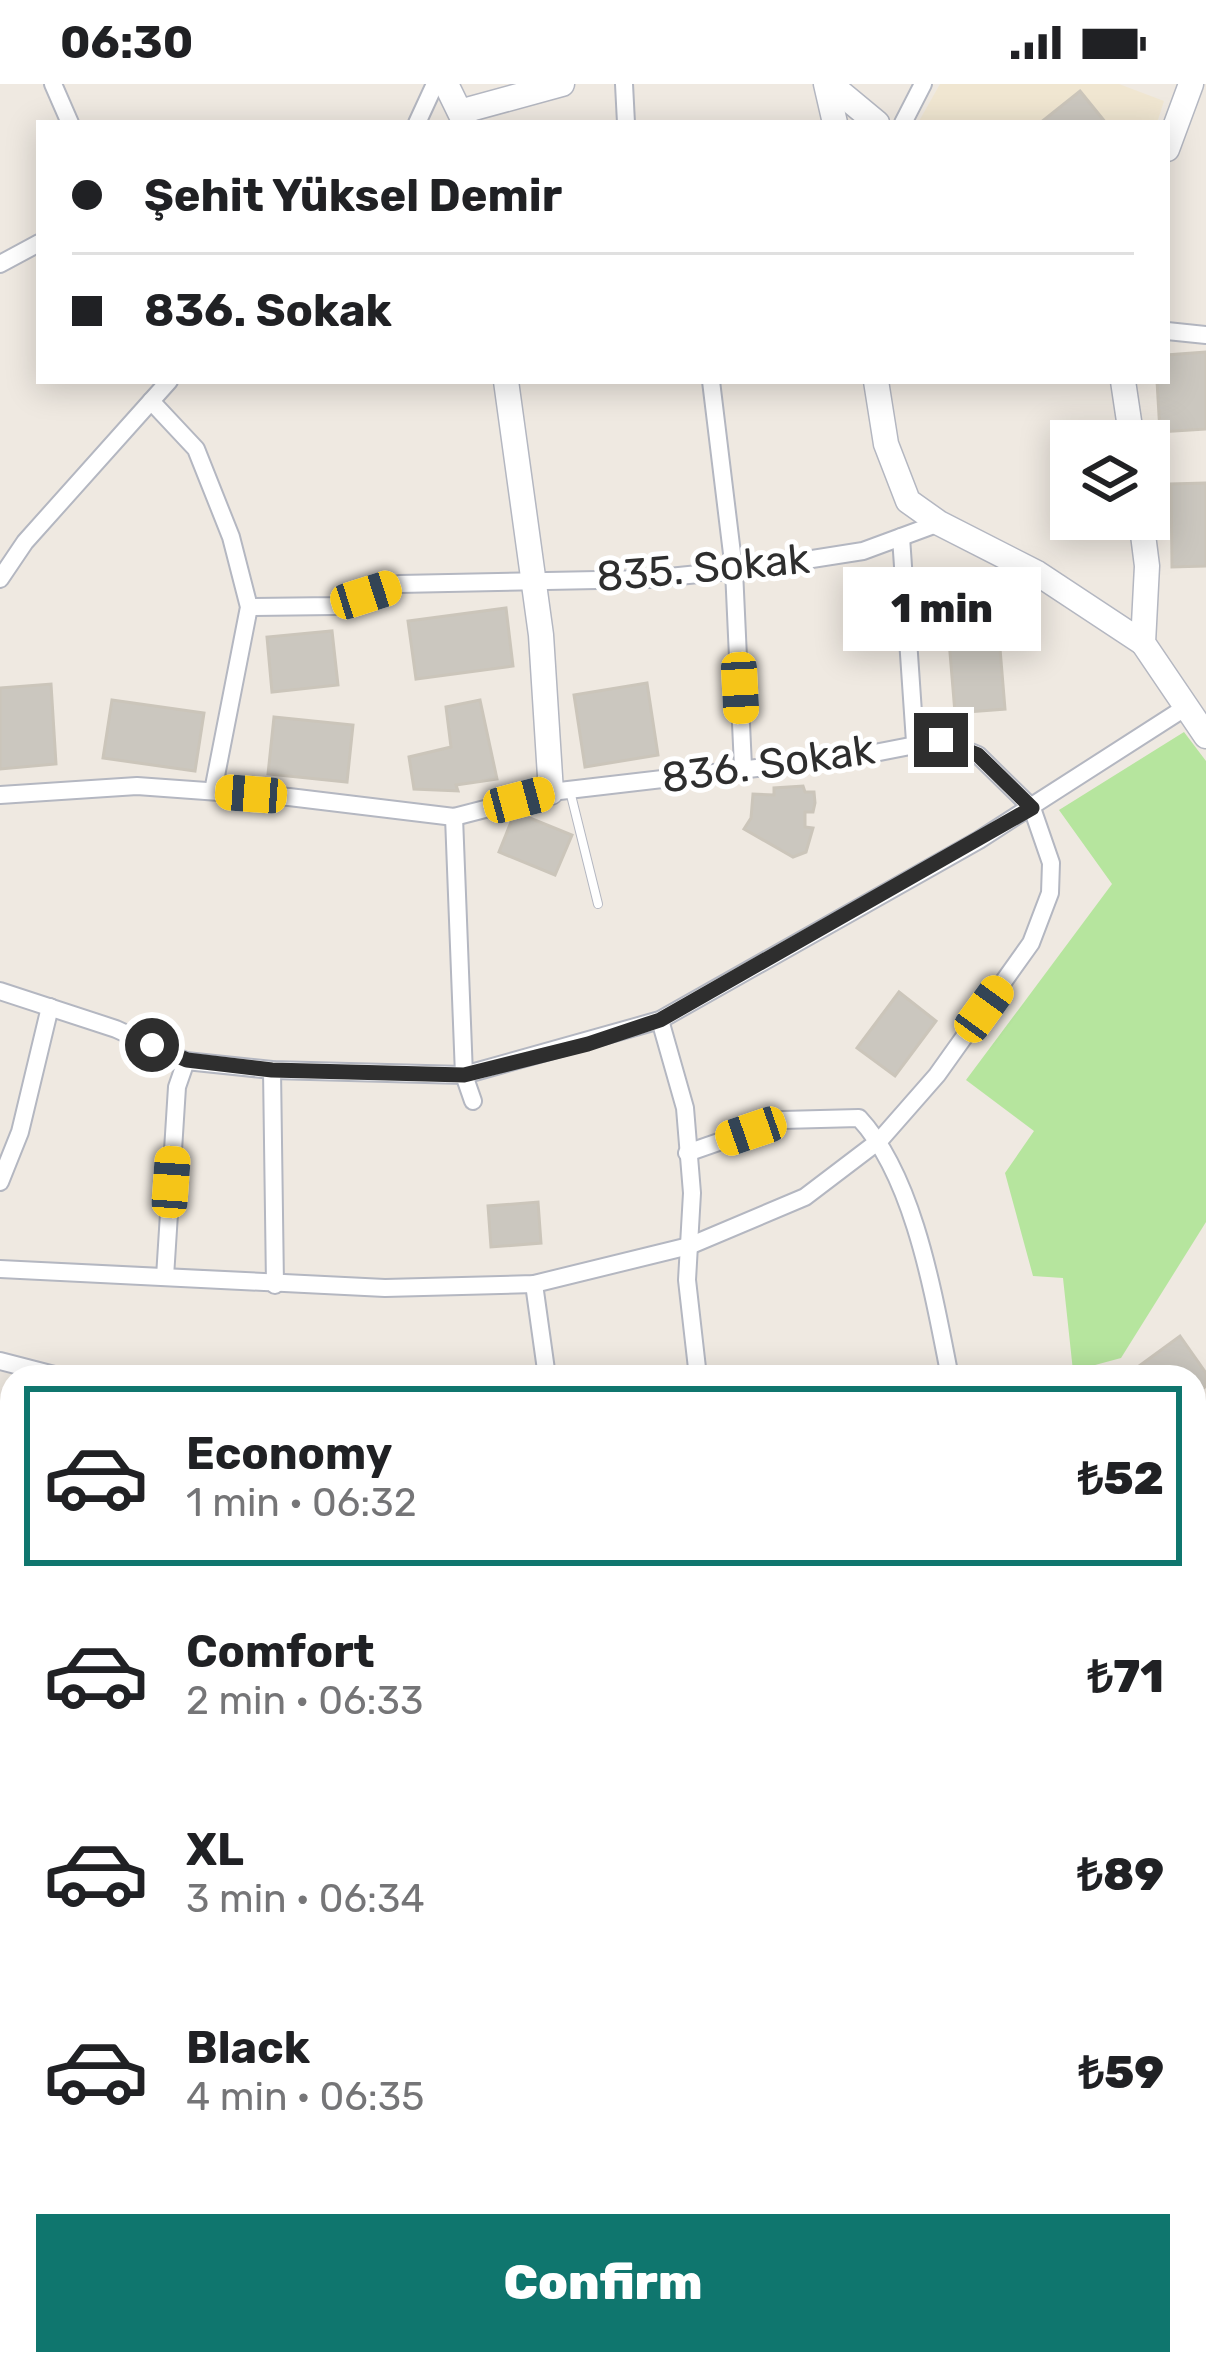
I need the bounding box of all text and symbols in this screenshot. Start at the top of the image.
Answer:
text: 06:30 [60,16,193,69]
text: Şehit Yüksel Demir [144,169,562,222]
text: 836. Sokak [144,284,392,337]
map controls [1050,420,1170,540]
button: layers [1050,420,1170,540]
street label: 835. Sokak [594,534,812,602]
callout: 1 min [842,566,1040,650]
car [326,567,406,623]
text: 1 min [891,586,993,632]
car [720,651,760,725]
route end [914,713,968,767]
street label: 836. Sokak [658,724,878,804]
car [480,773,558,827]
car [214,774,288,814]
car [948,969,1020,1049]
route start [125,1018,179,1072]
car [711,1102,791,1160]
car [151,1145,191,1219]
icon: car [42,1422,150,1530]
text: Economy [186,1427,392,1480]
text: ₺52 [1078,1452,1164,1505]
text: 1 min · 06:32 [186,1480,417,1526]
icon: car [42,1620,150,1728]
text: Comfort [186,1625,375,1678]
text: ₺71 [1088,1650,1164,1703]
text: 2 min · 06:33 [186,1678,423,1724]
icon: car [42,1818,150,1926]
text: XL [186,1823,244,1876]
text: ₺89 [1077,1848,1164,1901]
text: 3 min · 06:34 [186,1876,425,1922]
icon: car [42,2016,150,2124]
text: Black [186,2021,310,2074]
text: ₺59 [1078,2046,1164,2099]
text: 4 min · 06:35 [186,2074,424,2120]
button: Confirm [36,2214,1170,2352]

